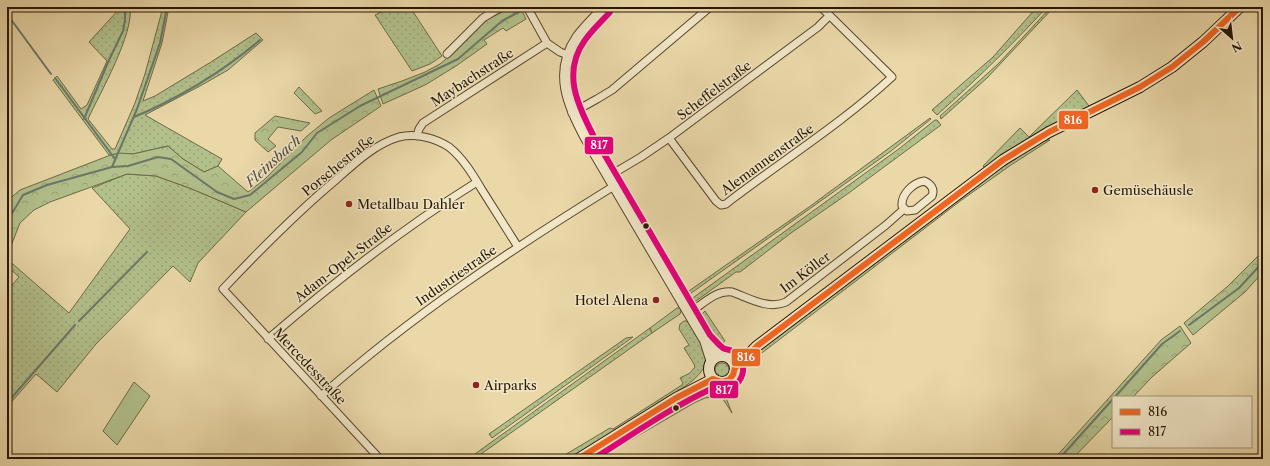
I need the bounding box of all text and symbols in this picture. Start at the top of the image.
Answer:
north arrow [1212,18,1252,58]
text: N [1229,38,1244,55]
street label: Maybachstraße [428,44,516,110]
street label: Scheffelstraße [674,57,754,123]
line badge: 816 [1058,110,1089,130]
text: 816 [1064,113,1083,127]
street label: Alemannenstraße [717,120,816,198]
water label: Fleinsbach [241,131,305,191]
street label: Porschestraße [299,131,377,199]
line badge: 817 [584,136,614,155]
text: 817 [590,138,608,152]
place label: Gemüsehäusle [1103,182,1193,198]
marker: Gemüsehäusle [1090,185,1100,195]
place label: Metallbau Dahler [357,196,465,212]
marker: Metallbau Dahler [344,199,354,209]
street label: Adam-Opel-Straße [290,219,395,306]
unlabelled marker [641,221,651,231]
street label: Industriestraße [413,241,499,309]
street label: Im Köller [777,248,834,296]
place label: Hotel Alena [575,292,648,308]
marker: Hotel Alena [651,295,661,305]
street label: Mercedesstraße [270,324,350,408]
line badge: 816 [731,348,761,367]
text: 816 [737,350,756,364]
place label: Airparks [483,377,537,393]
marker: Airparks [471,380,481,390]
line badge: 817 [709,380,739,399]
text: 817 [715,383,733,397]
legend [1112,396,1252,448]
unlabelled marker [671,403,681,413]
text: 816 [1148,404,1167,419]
text: 817 [1148,424,1166,439]

